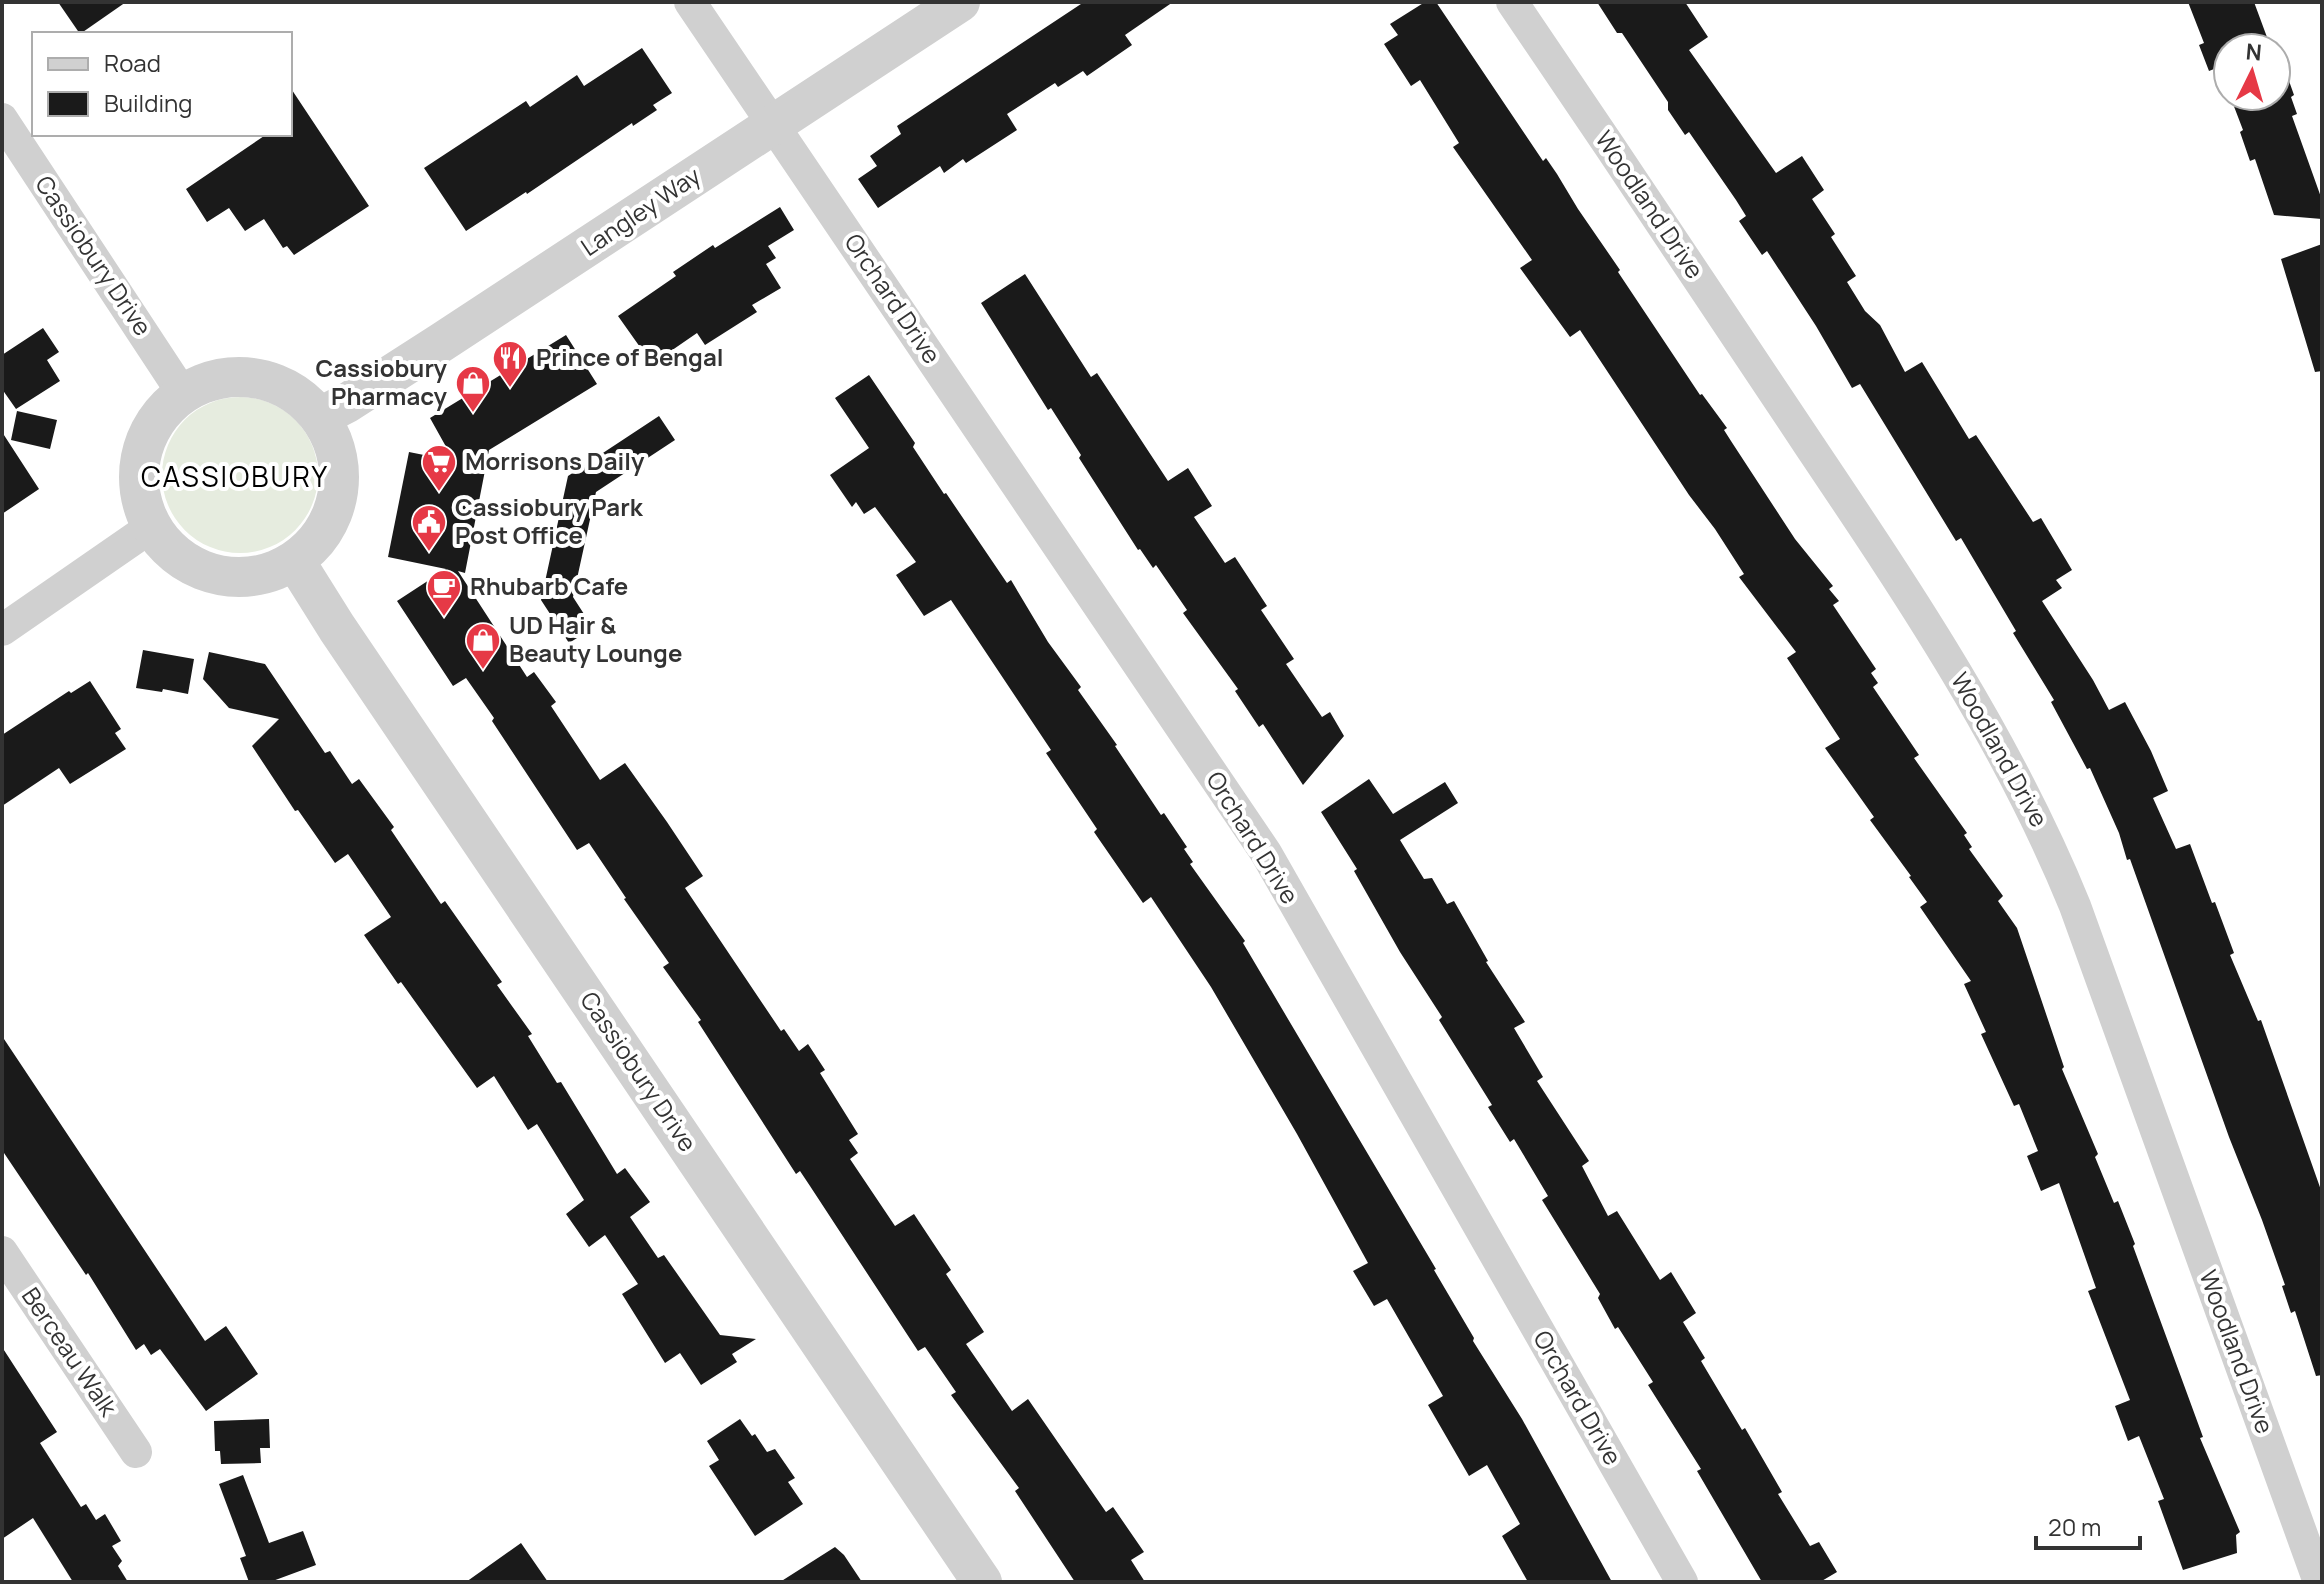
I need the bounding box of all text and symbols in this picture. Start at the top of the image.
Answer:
legend [32,32,292,136]
north arrow [2212,32,2292,112]
text: N [2245,36,2263,68]
text: Road [104,46,161,79]
text: Building [104,86,192,119]
street label: Woodland Drive [1589,124,1712,285]
street label: Langley Way [574,158,707,263]
street label: Cassiobury Drive [29,169,160,342]
street label: Orchard Drive [838,227,949,370]
restaurant icon: Prince of Bengal [491,339,529,389]
place label: Prince of Bengal [536,340,723,373]
place label: Cassiobury Pharmacy [315,351,448,412]
shop icon: Cassiobury Pharmacy [454,364,492,414]
supermarket icon: Morrisons Daily [420,443,458,493]
place label: Morrisons Daily [465,444,645,477]
district label: CASSIOBURY [141,457,329,495]
place label: Cassiobury Park Post Office [455,490,644,551]
public building icon: Cassiobury Park Post Office [410,503,448,553]
cafe icon: Rhubarb Cafe [425,568,463,618]
place label: Rhubarb Cafe [470,569,628,602]
place label: UD Hair & Beauty Lounge [509,608,682,669]
shop icon: UD Hair & Beauty Lounge [464,621,502,671]
street label: Woodland Drive [1944,666,2056,832]
street label: Orchard Drive [1199,765,1307,910]
street label: Cassiobury Drive [574,985,705,1158]
street label: Woodland Drive [2193,1265,2282,1438]
street label: Berceau Walk [15,1280,126,1423]
street label: Orchard Drive [1526,1324,1630,1471]
scale bar [2036,1500,2140,1550]
text: 20 m [2048,1510,2101,1543]

